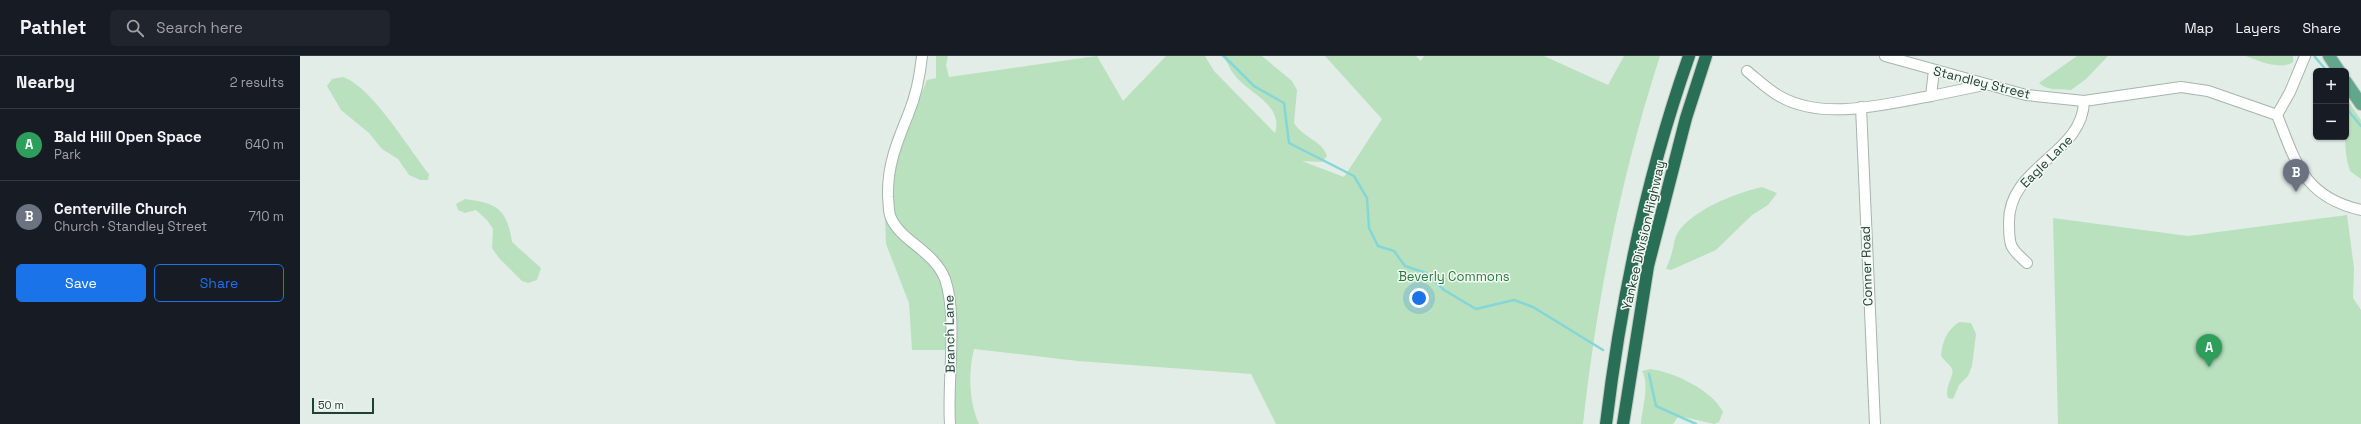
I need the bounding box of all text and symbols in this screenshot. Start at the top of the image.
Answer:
search box [110,10,390,46]
text: Pathlet [20,15,86,40]
icon: search [124,17,146,39]
text: Search here [156,18,243,37]
text: Map [2184,19,2214,37]
text: Layers [2236,19,2280,37]
text: Share [2302,19,2341,37]
street label: Standley Street [1931,62,2032,103]
map controls [2313,68,2349,140]
button: + [2313,68,2349,104]
text: Nearby [16,71,75,93]
text: 2 results [230,74,284,91]
button: − [2313,104,2349,140]
text: Bald Hill Open Space [54,127,202,146]
street label: Eagle Lane [2017,132,2076,191]
text: A [25,136,33,153]
text: 640 m [245,136,284,153]
text: Park [54,146,81,163]
street label: Yankee Division Highway [1618,159,1669,311]
pin: B [2283,159,2309,192]
text: Centerville Church [54,199,187,218]
text: B [25,208,33,225]
text: 710 m [249,208,284,225]
text: Church · Standley Street [54,218,207,235]
street label: Conner Road [1857,226,1876,306]
button: Save [16,264,146,302]
button: Share [154,264,284,302]
park label: Beverly Commons [1398,268,1510,285]
your location [1409,288,1429,308]
street label: Branch Lane [940,295,959,373]
pin: A [2196,334,2222,367]
scale bar [312,396,374,415]
text: 50 m [318,398,344,412]

